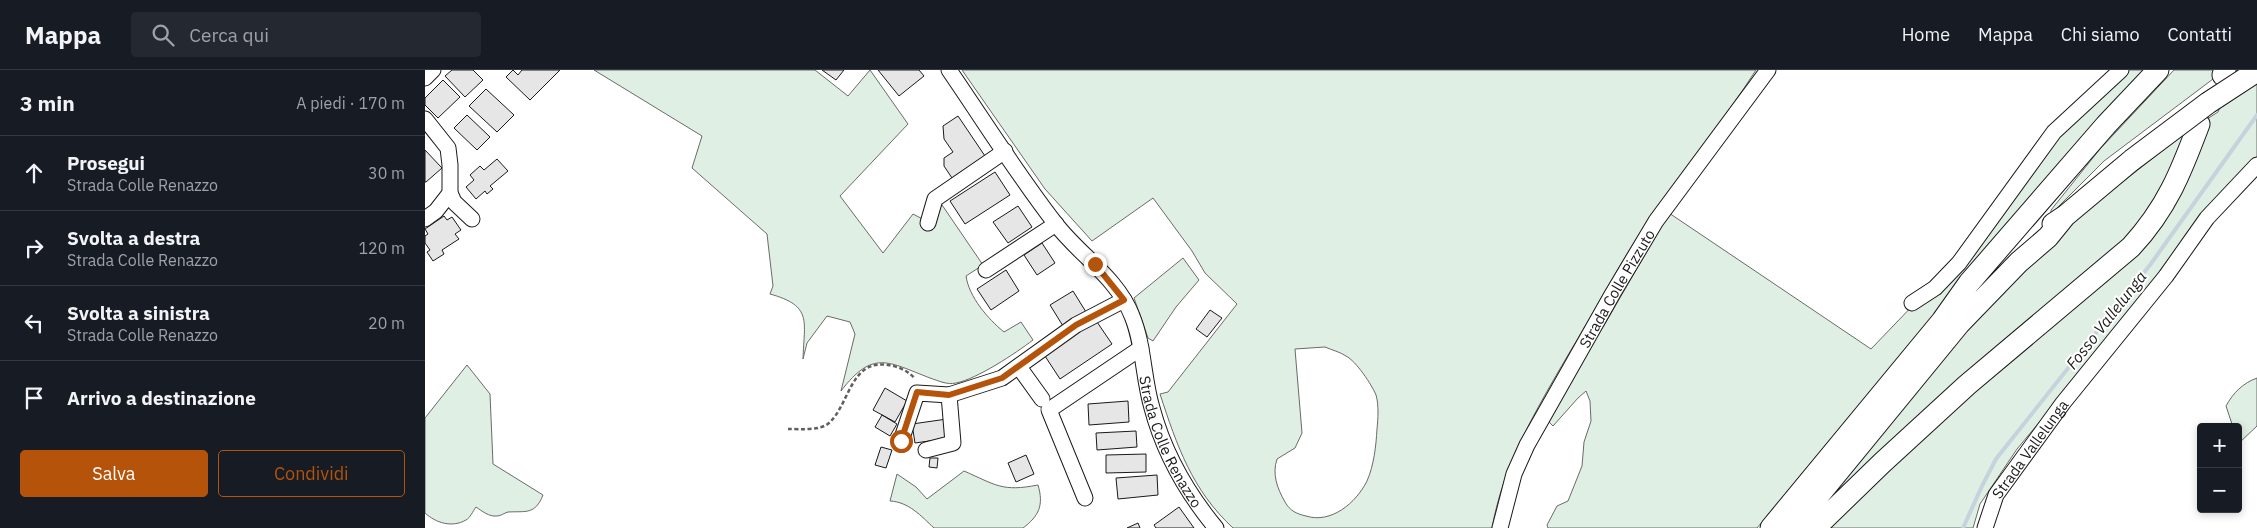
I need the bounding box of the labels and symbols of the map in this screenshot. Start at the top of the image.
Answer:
street label: Strada Colle Pizzuto [1575,225,1659,351]
route end [1084,253,1107,276]
water label: Fosso Vallelunga [2061,267,2151,373]
street label: Strada Colle Renazzo [1136,374,1207,511]
street label: Strada Vallelunga [1987,396,2072,502]
route start [890,430,913,453]

